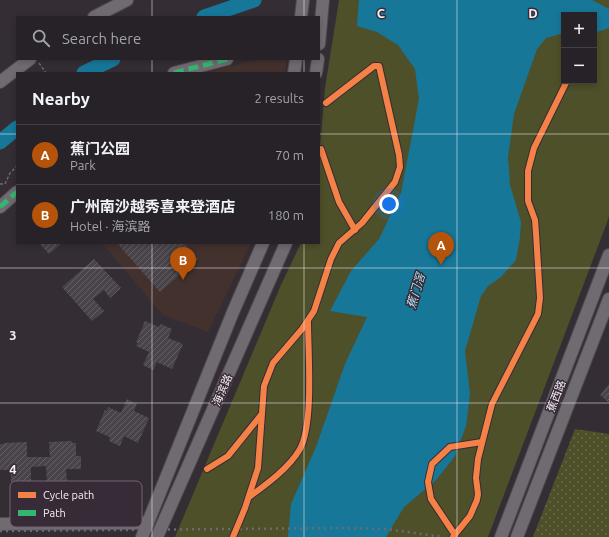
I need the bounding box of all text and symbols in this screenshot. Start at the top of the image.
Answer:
text: C [377,6,386,20]
text: D [528,6,538,20]
map controls [561,12,597,84]
button: + [561,12,597,48]
search box [16,16,320,60]
icon: search [30,27,52,49]
text: Search here [62,30,141,47]
button: − [561,48,597,84]
text: Nearby [32,89,90,108]
text: 2 results [254,91,304,105]
text: 蕉门公园 [70,140,130,157]
text: A [40,148,50,162]
text: 70 m [275,148,304,162]
text: Park [70,158,96,172]
your location [379,194,399,214]
text: 广州南沙越秀喜来登酒店 [70,198,235,215]
text: B [41,208,49,222]
text: 180 m [268,208,304,222]
text: Hotel · 海滨路 [70,219,150,233]
pin: A [428,232,454,265]
pin: B [170,247,196,280]
water label: 蕉门滘 [404,270,428,310]
text: 3 [9,328,17,342]
street label: 海滨路 [210,372,234,408]
street label: 蕉西路 [544,378,568,414]
text: 4 [9,462,17,476]
legend [10,481,142,527]
text: Cycle path [43,489,94,501]
text: Path [43,507,66,519]

